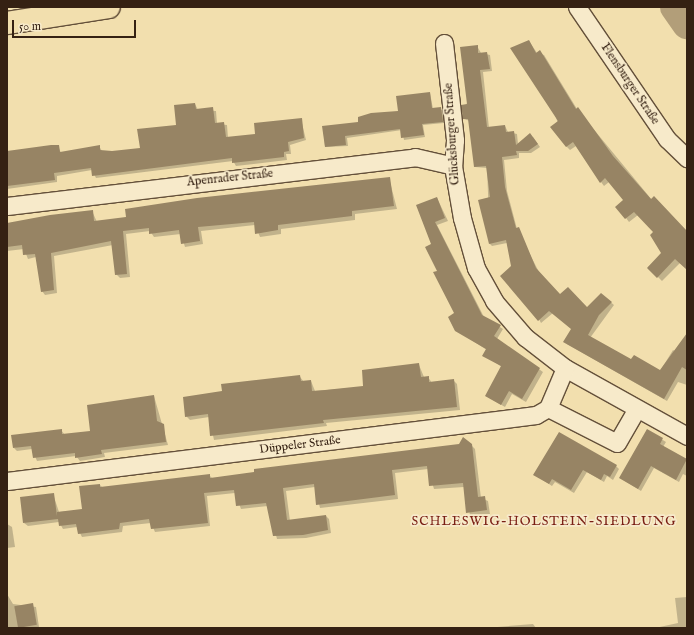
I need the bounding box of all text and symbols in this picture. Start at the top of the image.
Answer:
scale bar [14,12,138,38]
text: 50 m [19,19,41,34]
street label: Flensburger Straße [598,41,662,127]
street label: Glücksburger Straße [441,82,463,186]
street label: Apenrader Straße [186,166,274,190]
street label: Düppeler Straße [259,433,341,457]
district label: SCHLESWIG-HOLSTEIN-SIEDLUNG [412,514,676,530]

